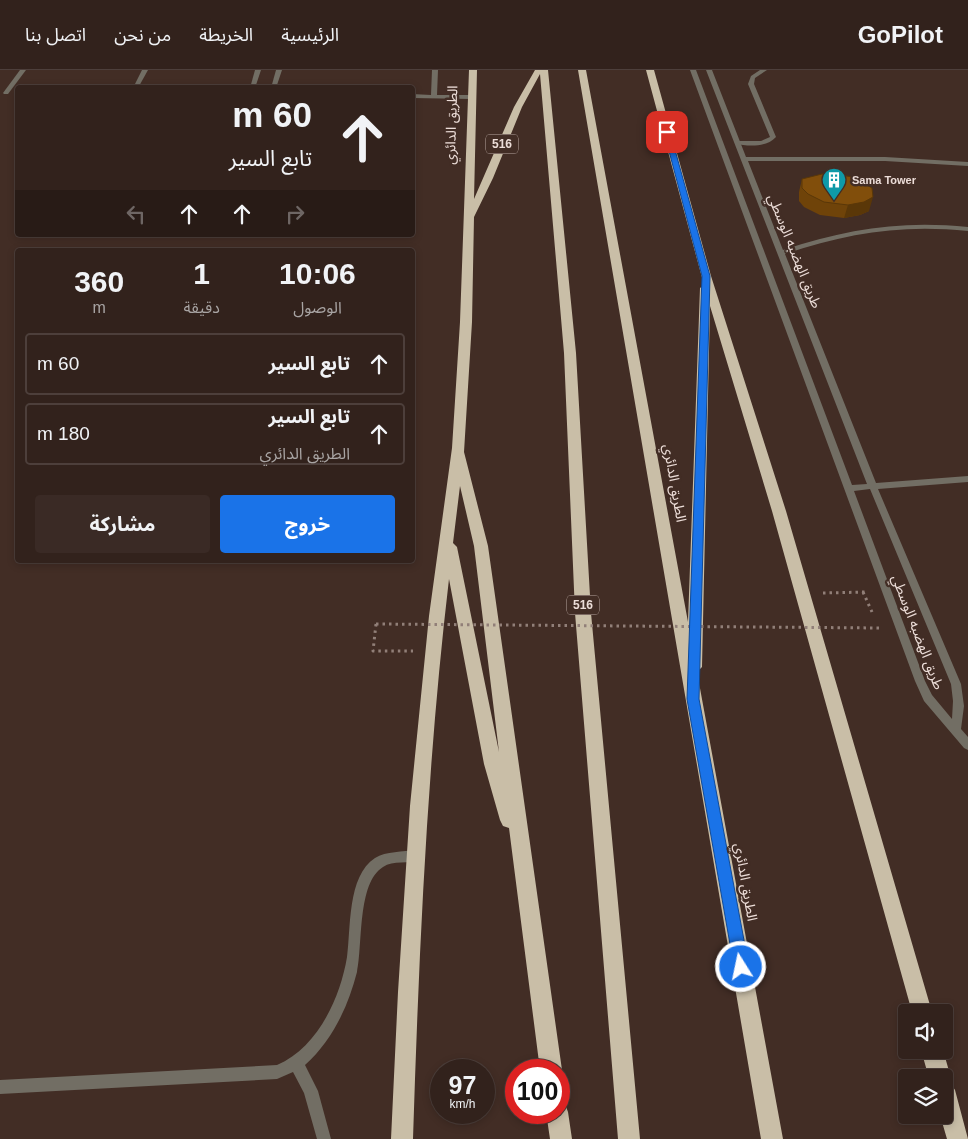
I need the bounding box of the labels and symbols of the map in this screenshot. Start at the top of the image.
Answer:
street label: الطريق الدائري [442,85,464,165]
pin [646,111,688,153]
road number: 516 [486,134,518,154]
building icon: Sama Tower [821,167,847,201]
place label: Sama Tower [852,174,917,186]
street label: طريق الهضبه الوسطي [762,192,825,312]
street label: الطريق الدائري [657,443,690,524]
street label: طريق الهضبه الوسطي [886,572,947,693]
road number: 516 [567,596,599,614]
street label: الطريق الدائري [728,842,761,923]
position arrow [714,940,766,992]
speed limit sign: 100 [505,1059,570,1124]

